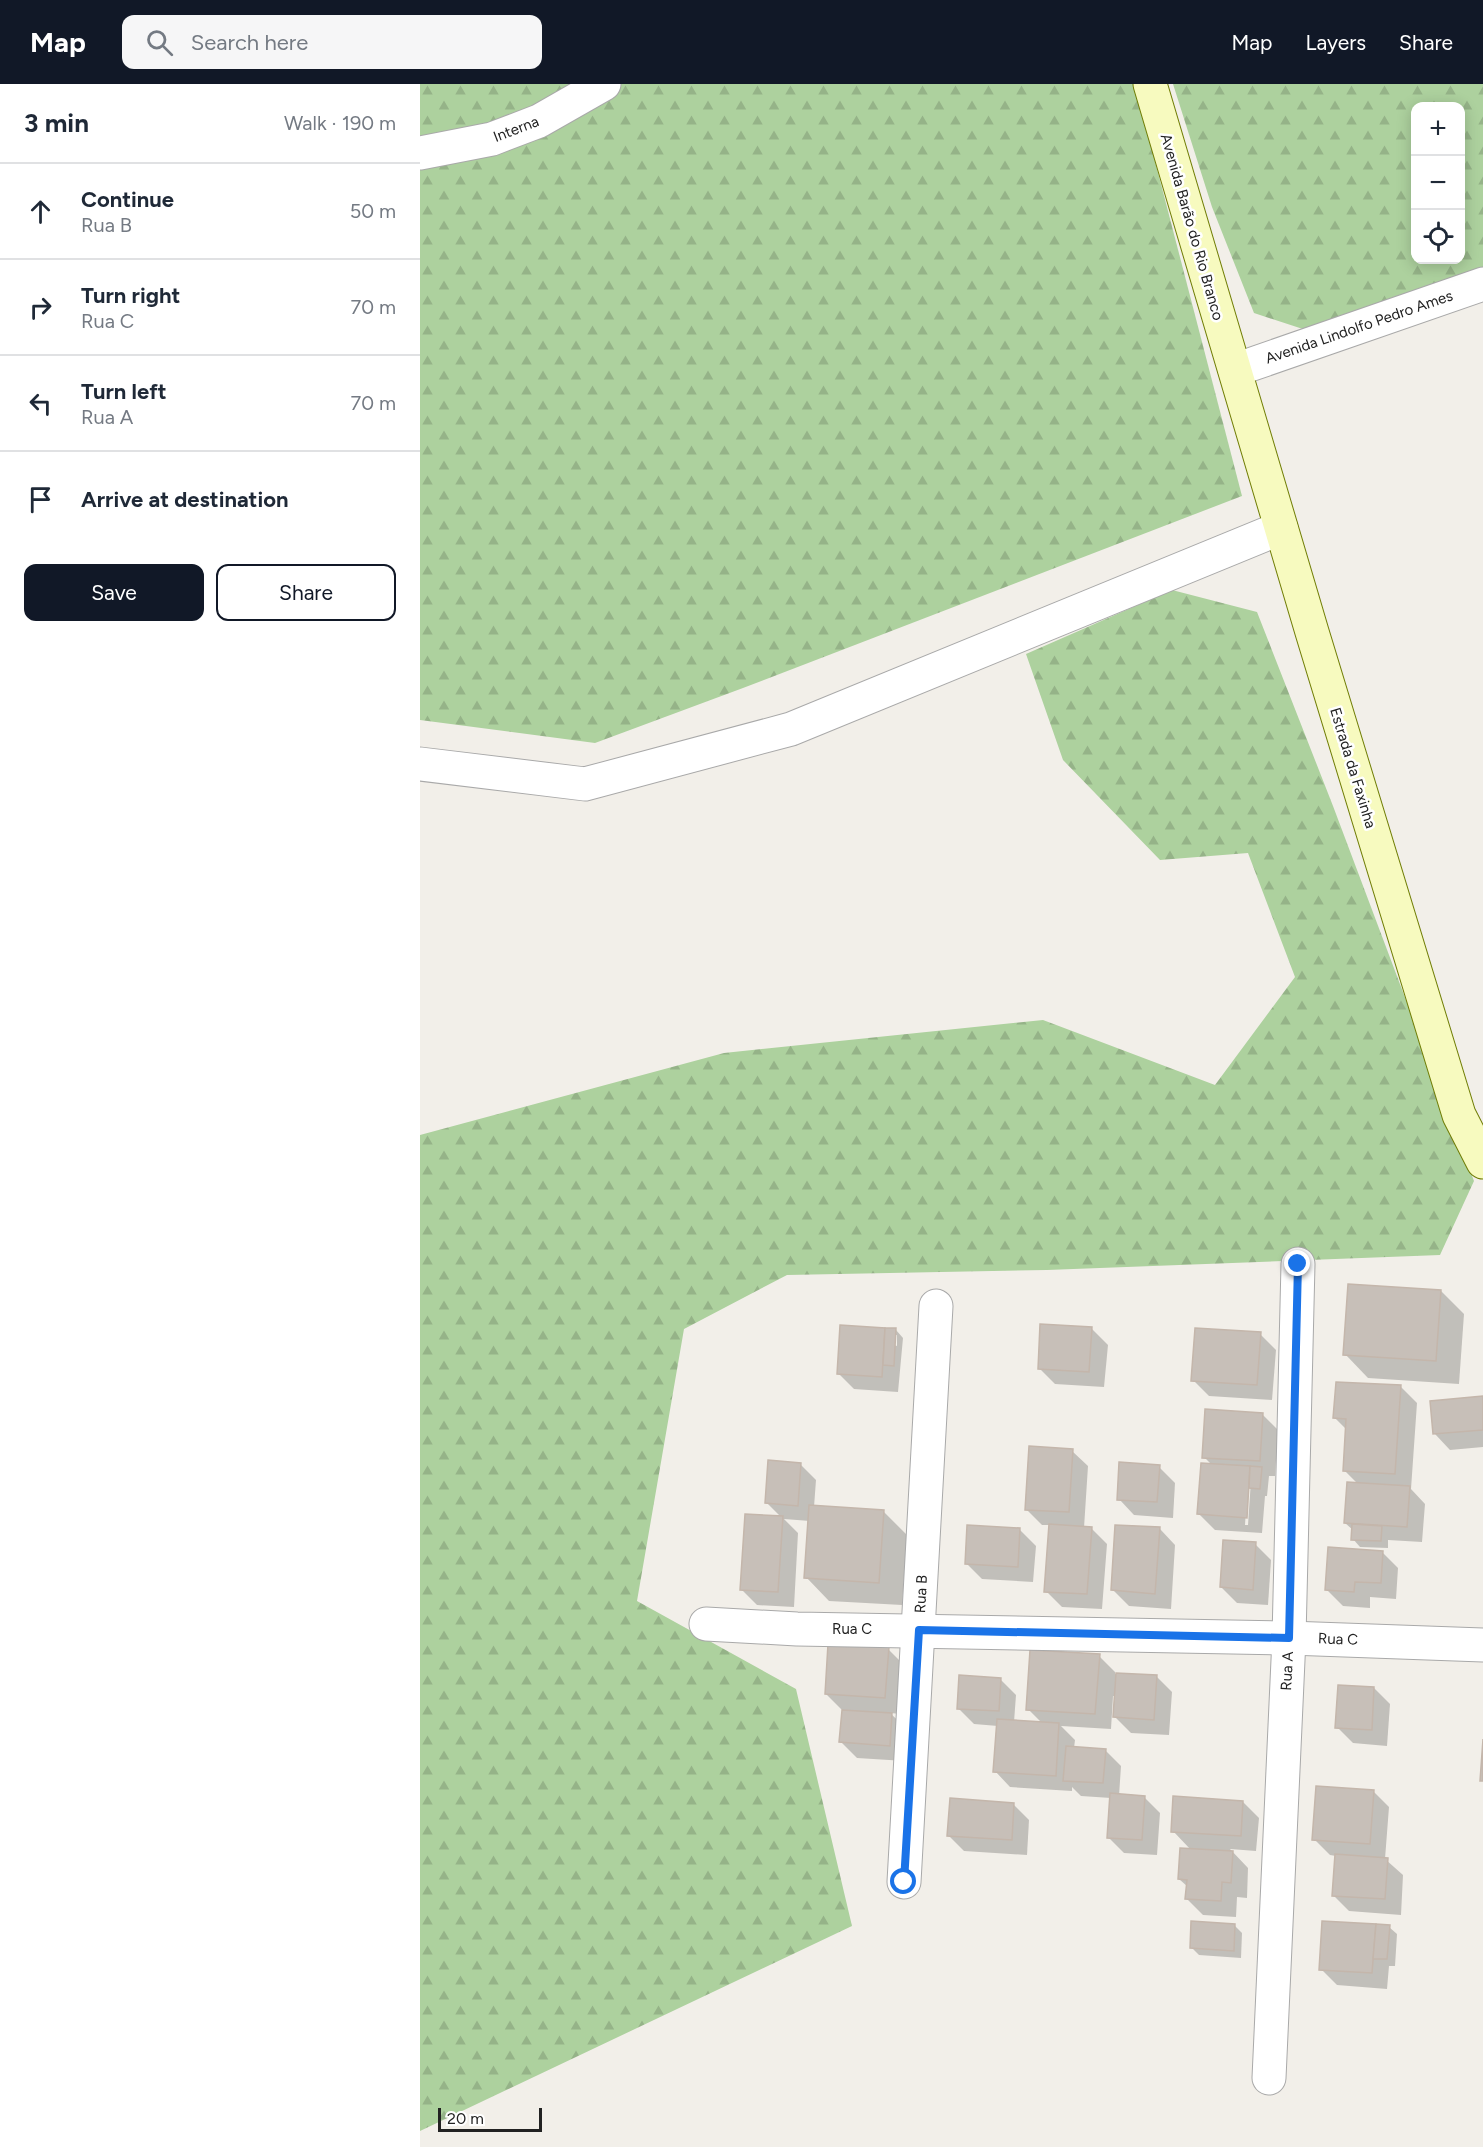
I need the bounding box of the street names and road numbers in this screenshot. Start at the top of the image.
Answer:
street label: Interna [491,112,541,146]
street label: Avenida Barão do Rio Branco [1157,132,1227,323]
street label: Avenida Lindolfo Pedro Ames [1263,286,1455,368]
street label: Estrada da Faxinha [1326,705,1380,831]
street label: Rua B [911,1574,931,1614]
street label: Rua C [832,1620,872,1638]
street label: Rua C [1318,1629,1358,1649]
street label: Rua A [1277,1651,1297,1691]

